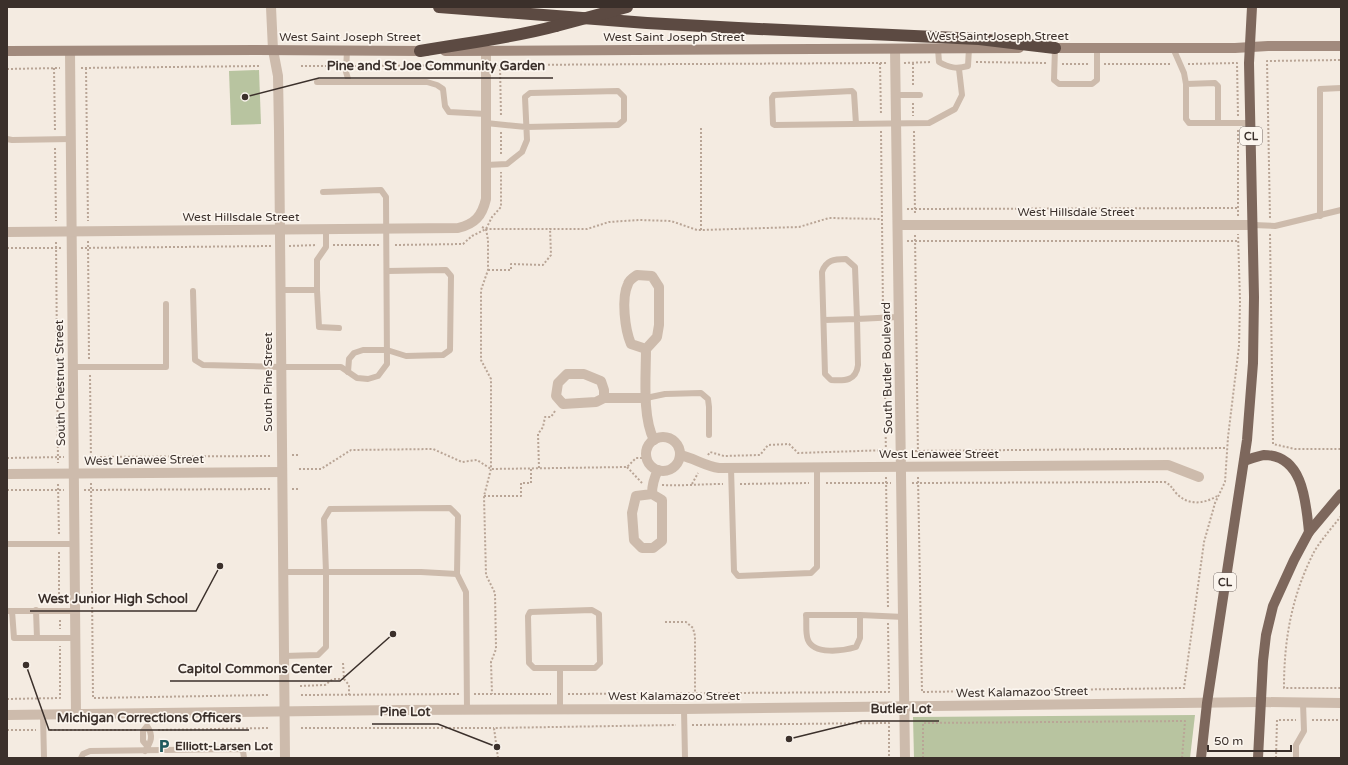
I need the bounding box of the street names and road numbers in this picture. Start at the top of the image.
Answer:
street label: West Saint Joseph Street [927,29,1069,43]
street label: West Saint Joseph Street [279,30,421,44]
street label: West Saint Joseph Street [603,30,745,44]
road number: CL [1240,127,1262,145]
street label: West Hillsdale Street [1018,205,1135,219]
street label: West Hillsdale Street [183,210,300,224]
street label: South Butler Boulevard [879,302,895,434]
street label: South Chestnut Street [52,319,68,446]
street label: South Pine Street [261,332,275,432]
street label: West Lenawee Street [879,447,999,461]
street label: West Lenawee Street [84,452,204,468]
road number: CL [1214,573,1236,591]
street label: West Kalamazoo Street [956,684,1089,700]
street label: West Kalamazoo Street [608,689,740,703]

